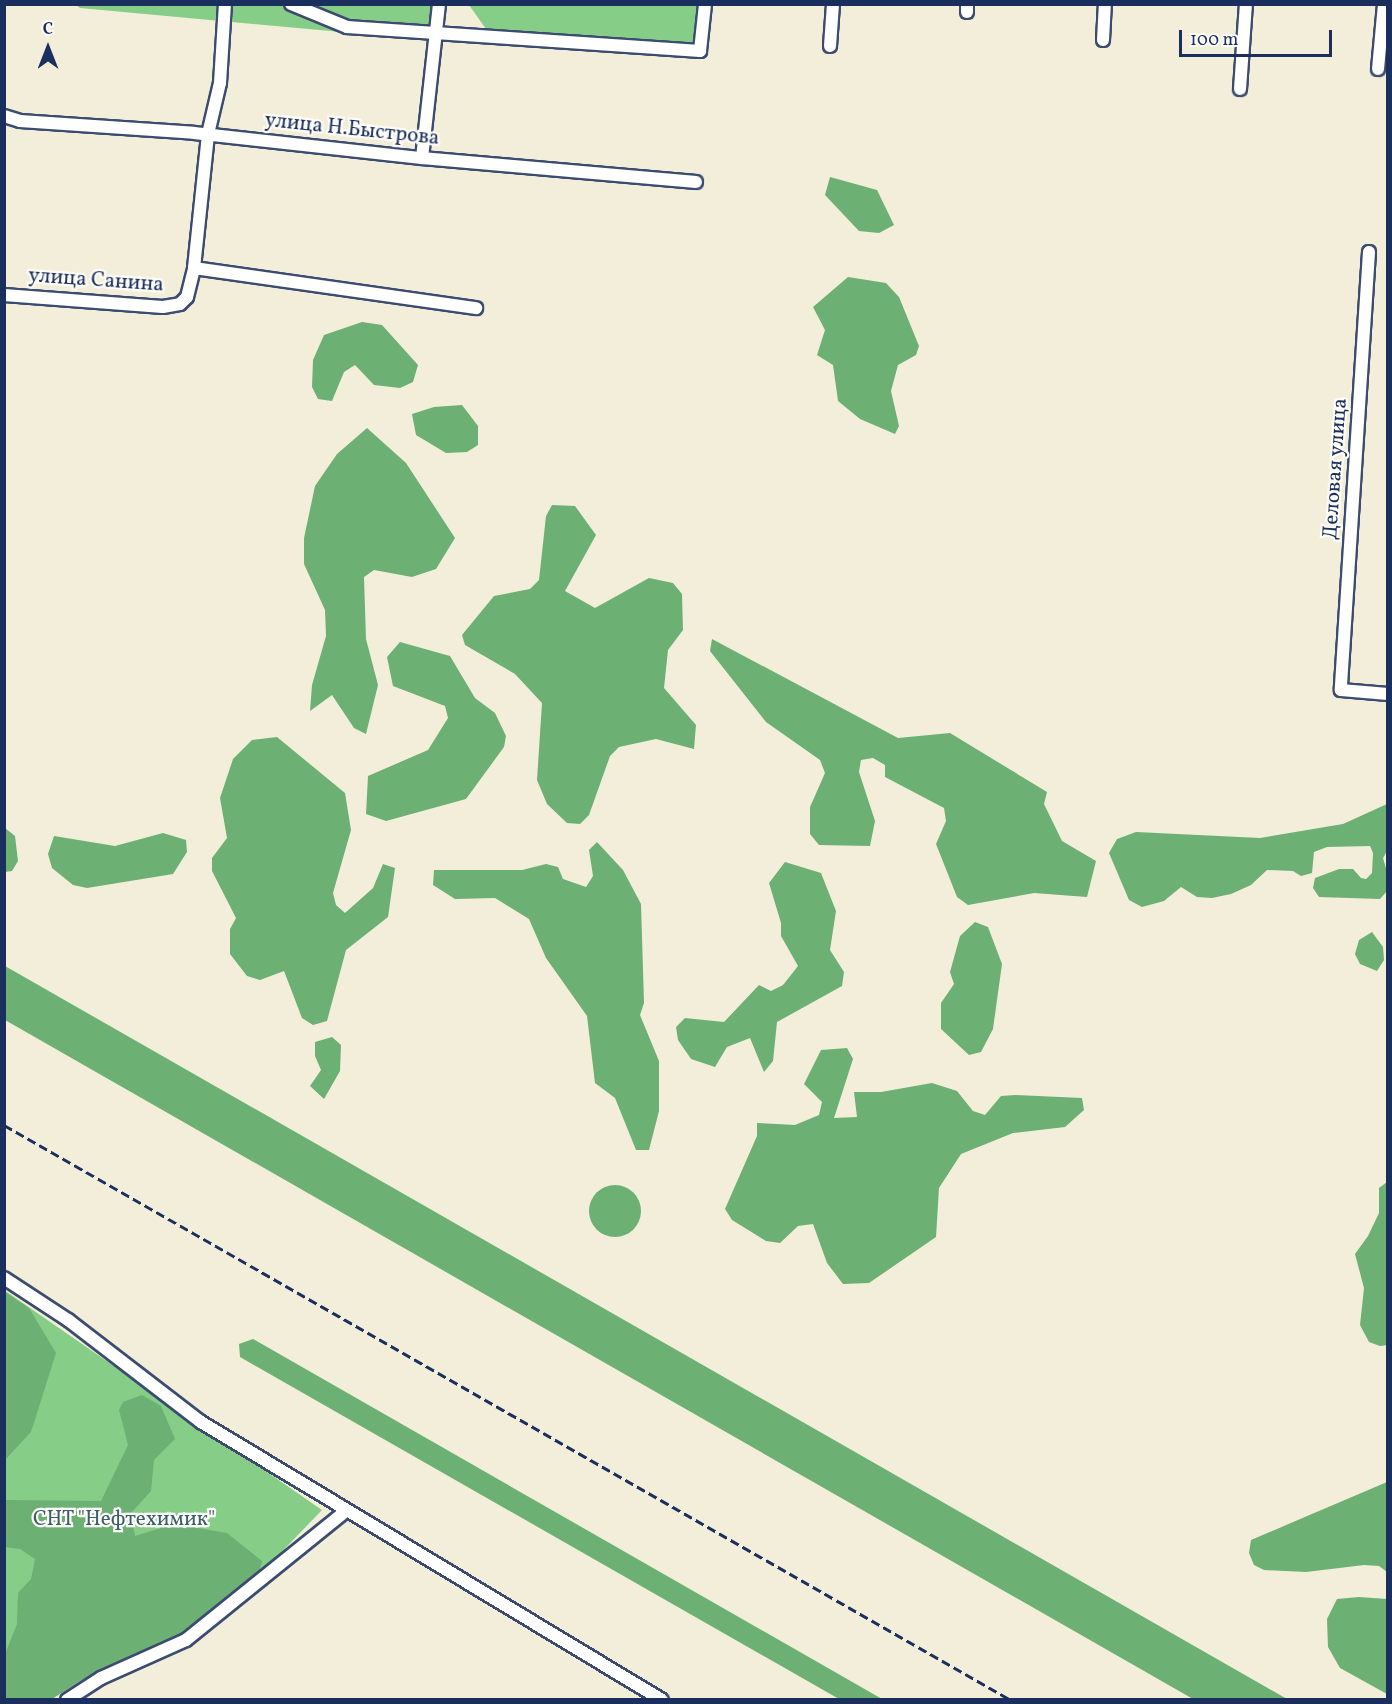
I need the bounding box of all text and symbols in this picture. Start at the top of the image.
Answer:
north arrow [18,18,78,78]
scale bar [1182,18,1335,56]
text: С [43,19,53,41]
text: 100 m [1190,28,1239,53]
street label: улица Н.Быстрова [263,108,441,152]
street label: улица Санина [27,264,165,298]
street label: Деловая улица [1318,397,1354,541]
park label: СНТ "Нефтехимик" [33,1507,215,1533]

